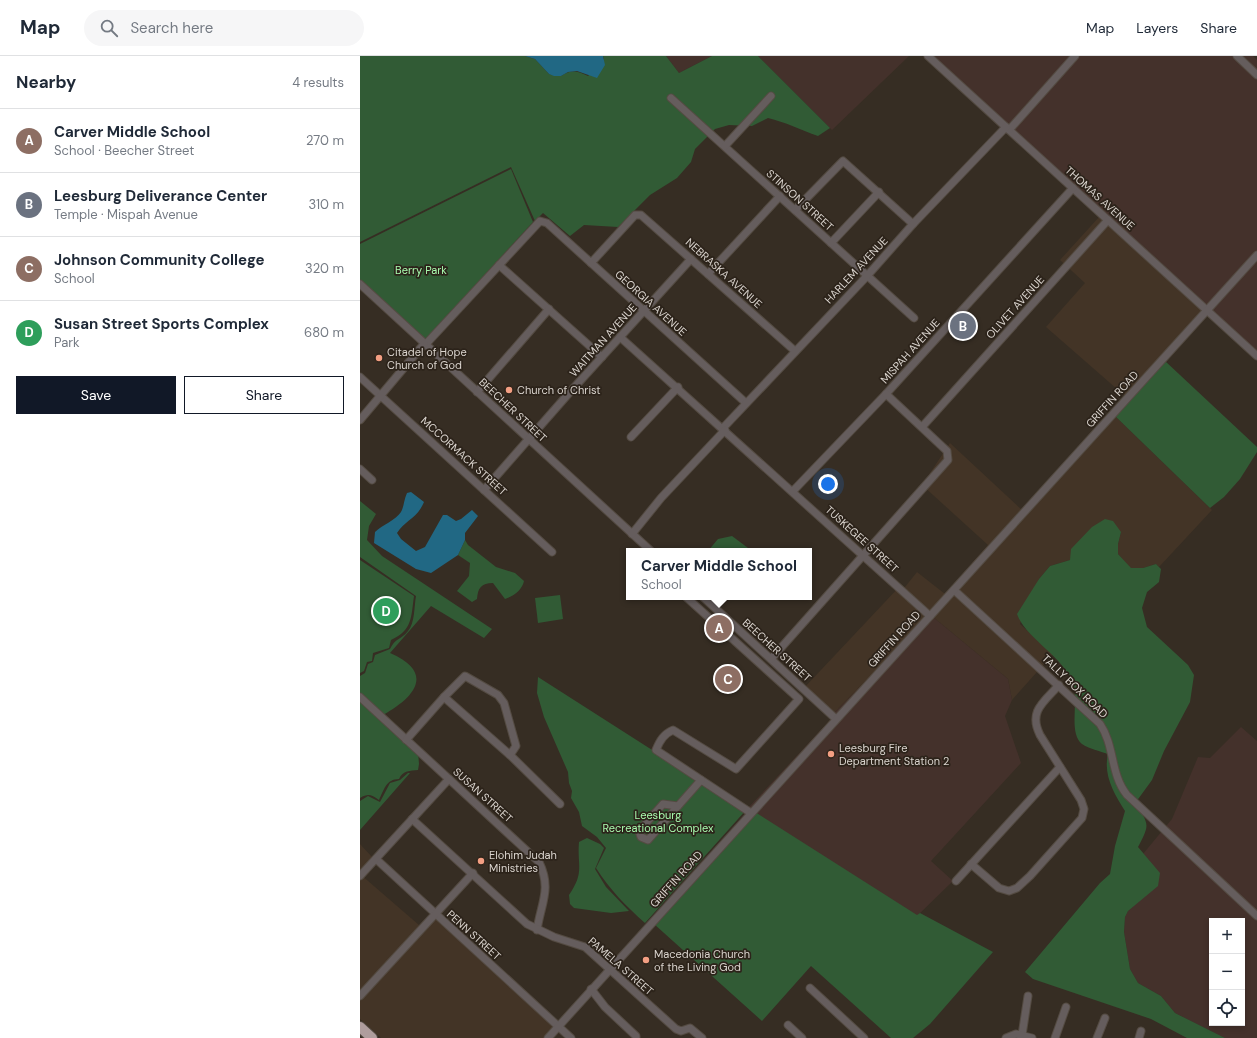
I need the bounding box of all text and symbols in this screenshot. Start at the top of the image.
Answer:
search box [84,10,364,46]
text: Map [20,15,60,40]
icon: search [98,17,120,39]
text: Search here [130,18,213,38]
text: Map [1086,19,1114,37]
text: Layers [1136,19,1178,37]
text: Share [1200,19,1237,37]
text: Nearby [16,71,76,93]
text: 4 results [292,74,344,91]
text: Carver Middle School [54,122,210,142]
text: A [24,132,34,149]
text: 270 m [306,132,344,149]
text: School · Beecher Street [54,142,194,159]
street label: THOMAS AVENUE [1062,163,1138,233]
street label: STINSON STREET [764,166,836,234]
text: Leesburg Deliverance Center [54,186,267,206]
text: B [25,196,33,213]
text: 310 m [309,196,344,213]
text: Temple · Mispah Avenue [54,206,198,223]
street label: HARLEM AVENUE [821,234,891,306]
street label: NEBRASKA AVENUE [683,235,765,311]
text: Johnson Community College [54,250,265,270]
text: C [24,260,34,277]
text: 320 m [305,260,344,277]
park label: Berry Park [395,263,447,277]
street label: GEORGIA AVENUE [612,267,690,339]
text: School [54,270,95,287]
street label: OLIVET AVENUE [983,272,1047,342]
street label: WAITMAN AVENUE [566,300,640,380]
pin: B [950,311,976,341]
text: Susan Street Sports Complex [54,314,269,334]
street label: MISPAH AVENUE [877,316,943,386]
text: D [24,324,34,341]
text: 680 m [304,324,344,341]
text: Park [54,334,80,351]
place label: Citadel of Hope Church of God [387,345,467,372]
marker: Citadel of Hope Church of God [374,353,384,363]
street label: GRIFFIN ROAD [1083,367,1141,430]
street label: BEECHER STREET [476,375,550,445]
button: Save [16,376,176,414]
button: Share [184,376,344,414]
place label: Church of Christ [517,383,601,397]
marker: Church of Christ [504,385,514,395]
street label: MCCORMACK STREET [418,414,510,498]
your location [818,474,838,494]
street label: TUSKEGEE STREET [823,502,901,576]
popup [626,548,812,600]
text: Carver Middle School [641,556,797,576]
text: School [641,576,682,593]
pin: D [373,596,399,626]
street label: GRIFFIN ROAD [865,607,923,670]
pin: A [706,613,732,643]
street label: BEECHER STREET [740,615,814,685]
street label: TALLY BOX ROAD [1039,651,1111,721]
pin: C [715,664,741,694]
place label: Leesburg Fire Department Station 2 [839,741,949,768]
marker: Leesburg Fire Department Station 2 [826,749,836,759]
street label: SUSAN STREET [450,765,516,825]
park label: Leesburg Recreational Complex [603,808,714,835]
street label: GRIFFIN ROAD [647,847,705,910]
place label: Elohim Judah Ministries [489,848,557,875]
marker: Elohim Judah Ministries [476,856,486,866]
street label: PENN STREET [444,907,504,963]
map controls [1209,918,1245,1026]
button: + [1209,918,1245,954]
street label: PAMELA STREET [586,934,656,998]
place label: Macedonia Church of the Living God [654,947,750,974]
button: − [1209,954,1245,990]
marker: Macedonia Church of the Living God [641,955,651,965]
button: locate [1209,990,1245,1026]

